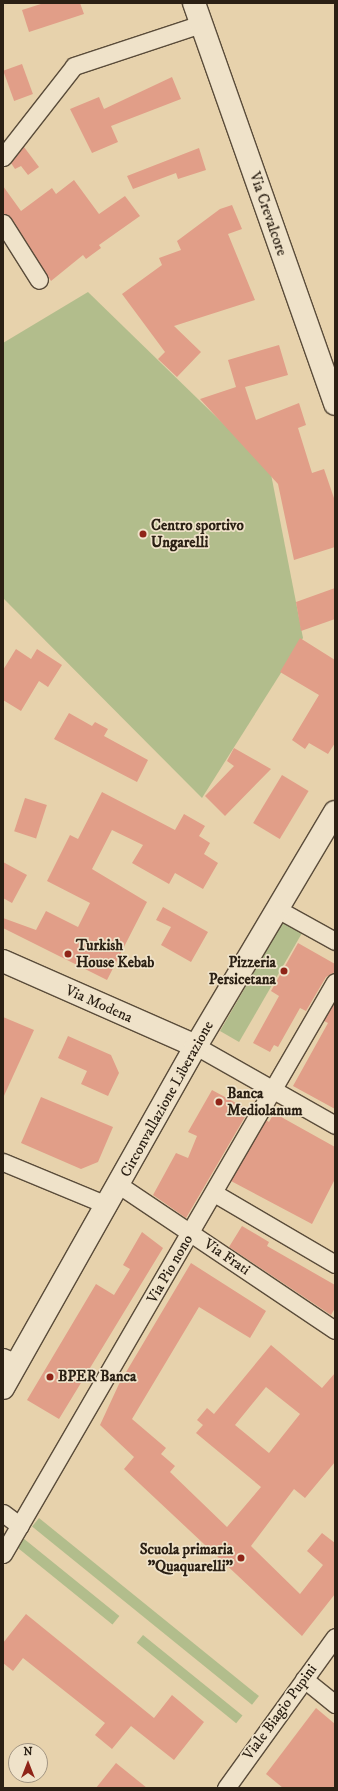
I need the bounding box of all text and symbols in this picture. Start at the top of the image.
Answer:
street label: Via Crevalcore [245,170,291,258]
place label: Centro sportivo Ungarelli [151,516,244,551]
marker: Centro sportivo Ungarelli [138,529,148,539]
place label: Turkish House Kebab [76,936,154,971]
marker: Turkish House Kebab [63,949,73,959]
place label: Pizzeria Persicetana [209,953,276,988]
marker: Pizzeria Persicetana [279,966,289,976]
street label: Via Modena [63,981,135,1027]
street label: Circonvallazione Liberazione [117,1018,217,1180]
place label: Banca Mediolanum [227,1084,302,1119]
marker: Banca Mediolanum [214,1097,224,1107]
street label: Via Pio nono [143,1232,197,1306]
street label: Via Frati [200,1235,254,1279]
place label: BPER Banca [58,1368,136,1386]
marker: BPER Banca [45,1372,55,1382]
place label: Scuola primaria "Quaquarelli" [140,1540,233,1575]
marker: Scuola primaria "Quaquarelli" [236,1553,246,1563]
street label: Viale Biagio Pupini [239,1661,321,1763]
north arrow [8,1743,48,1783]
text: N [23,1745,33,1759]

